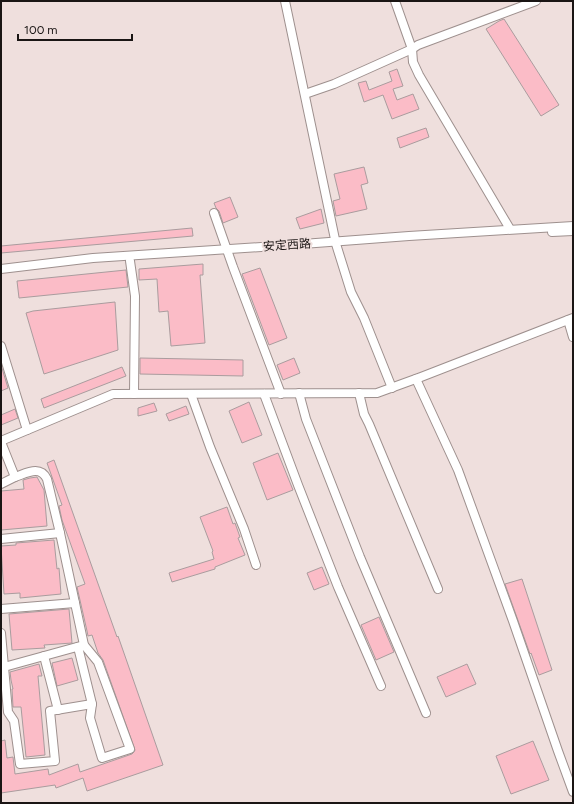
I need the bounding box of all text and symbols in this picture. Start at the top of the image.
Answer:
scale bar [18,16,132,42]
text: 100 m [24,23,58,37]
street label: 安定西路 [263,236,311,254]

